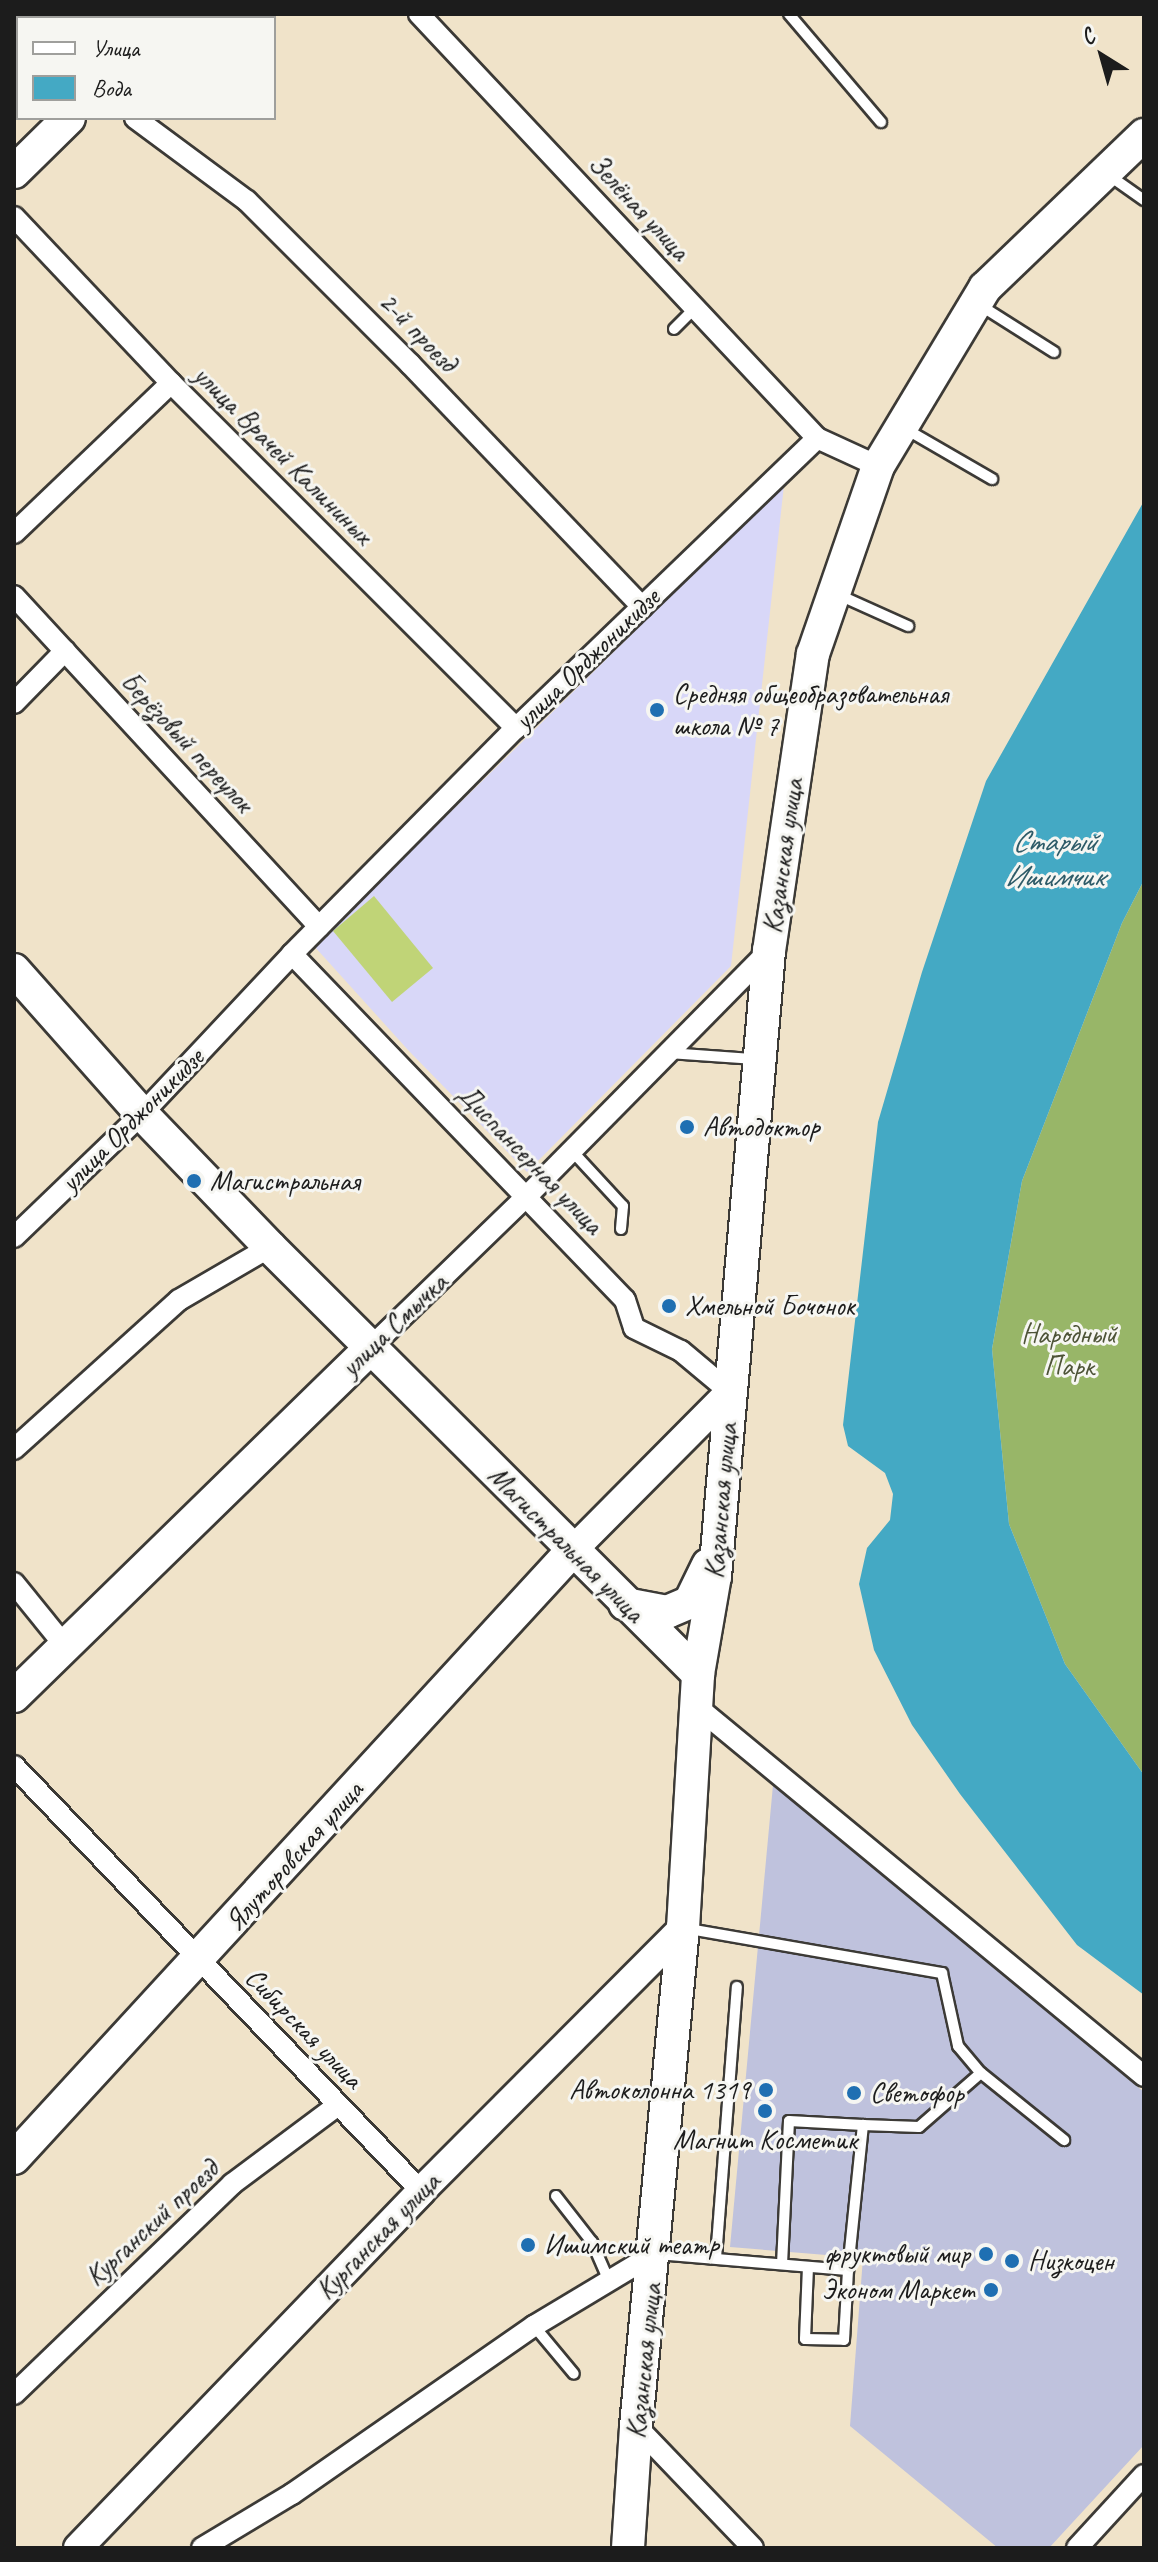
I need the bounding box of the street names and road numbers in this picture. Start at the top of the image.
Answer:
street label: Зелёная улица [580,146,698,268]
street label: 2-й проезд [372,285,464,379]
street label: улица Врачей Калининых [186,358,380,552]
street label: улица Орджоникидзе [508,582,666,736]
street label: Берёзовый переулок [114,665,260,819]
street label: Казанская улица [755,775,811,937]
street label: улица Орджоникидзе [54,1042,210,1198]
street label: Диспансерная улица [449,1076,611,1242]
street label: улица Смычка [334,1266,454,1384]
street label: Казанская улица [697,1421,745,1581]
street label: Магистральная улица [480,1458,652,1630]
street label: Ялуторовская улица [217,1773,371,1939]
street label: Сибирская улица [237,1960,371,2096]
street label: Курганский проезд [78,2153,226,2293]
street label: Курганская улица [308,2165,448,2307]
street label: Казанская улица [619,2281,669,2441]

